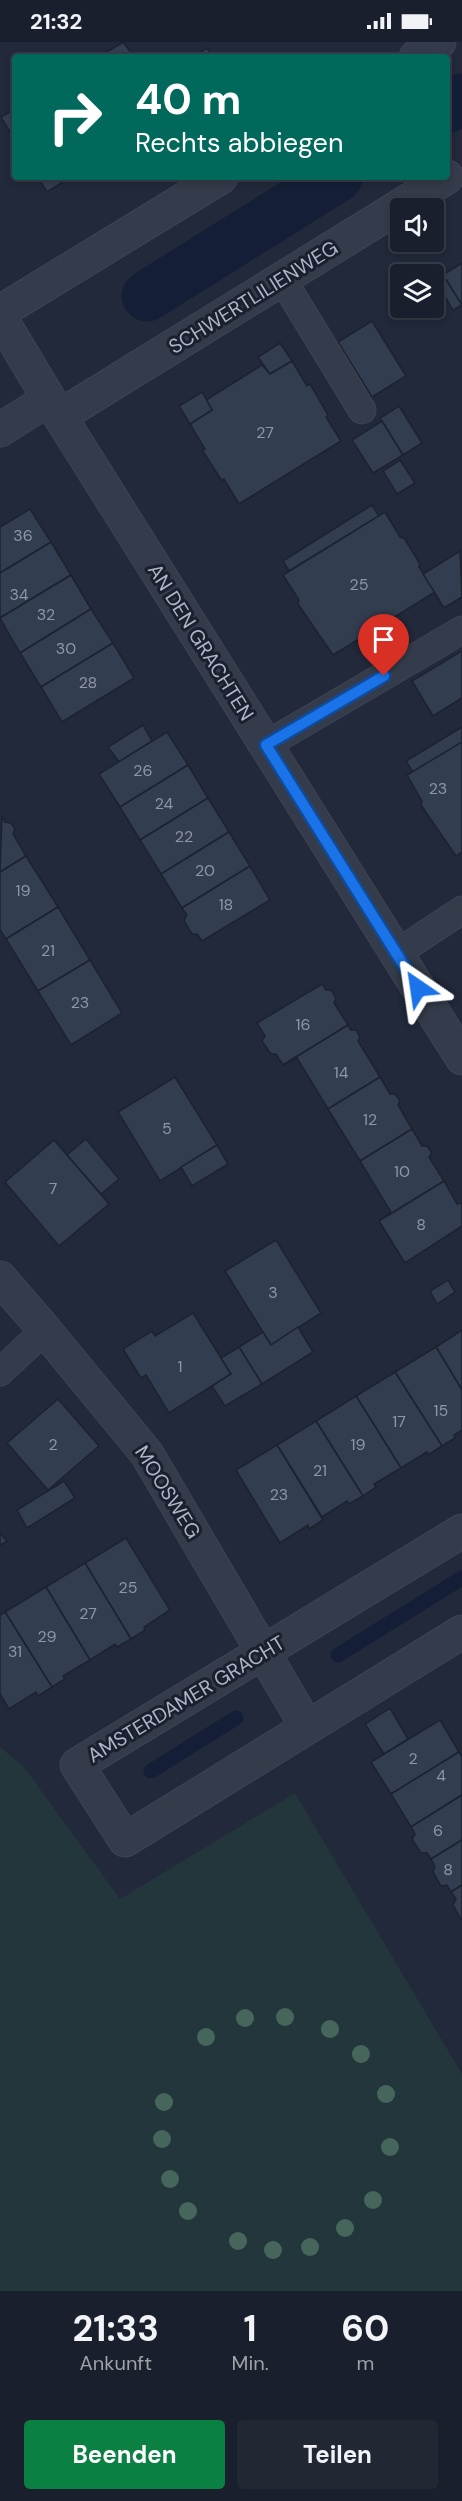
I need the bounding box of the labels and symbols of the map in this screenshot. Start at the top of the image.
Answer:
street label: SCHWERTLILIENWEG [164,234,342,360]
house number: 27 [256,422,274,443]
house number: 36 [13,525,33,546]
street label: AN DEN GRACHTEN [142,559,260,725]
house number: 25 [350,574,368,595]
house number: 34 [9,584,29,605]
house number: 32 [37,604,55,625]
pin [358,614,409,676]
house number: 30 [56,638,76,659]
house number: 28 [79,672,97,693]
house number: 26 [133,760,153,781]
house number: 23 [429,778,447,799]
house number: 24 [155,793,174,814]
house number: 22 [175,826,193,847]
house number: 20 [195,860,215,881]
house number: 19 [15,880,31,901]
house number: 18 [219,894,233,915]
house number: 21 [41,940,55,961]
position arrow [386,956,450,1020]
house number: 23 [71,992,89,1013]
house number: 16 [295,1014,311,1035]
house number: 14 [334,1062,349,1083]
house number: 12 [363,1109,377,1130]
house number: 5 [162,1118,172,1139]
house number: 10 [394,1161,410,1182]
house number: 7 [49,1178,57,1199]
house number: 8 [416,1214,426,1235]
house number: 3 [268,1282,278,1303]
house number: 1 [178,1356,183,1377]
house number: 15 [434,1400,448,1421]
house number: 17 [392,1411,406,1432]
house number: 2 [48,1434,58,1455]
house number: 19 [350,1434,366,1455]
street label: MOOSWEG [129,1441,207,1543]
house number: 21 [313,1460,327,1481]
house number: 23 [270,1484,288,1505]
house number: 25 [119,1577,137,1598]
house number: 27 [79,1603,97,1624]
house number: 29 [37,1626,57,1647]
street label: AMSTERDAMER GRACHT [83,1630,289,1768]
house number: 31 [8,1641,22,1662]
house number: 2 [408,1748,418,1769]
house number: 4 [436,1765,446,1786]
house number: 6 [433,1820,443,1841]
house number: 8 [443,1859,453,1880]

